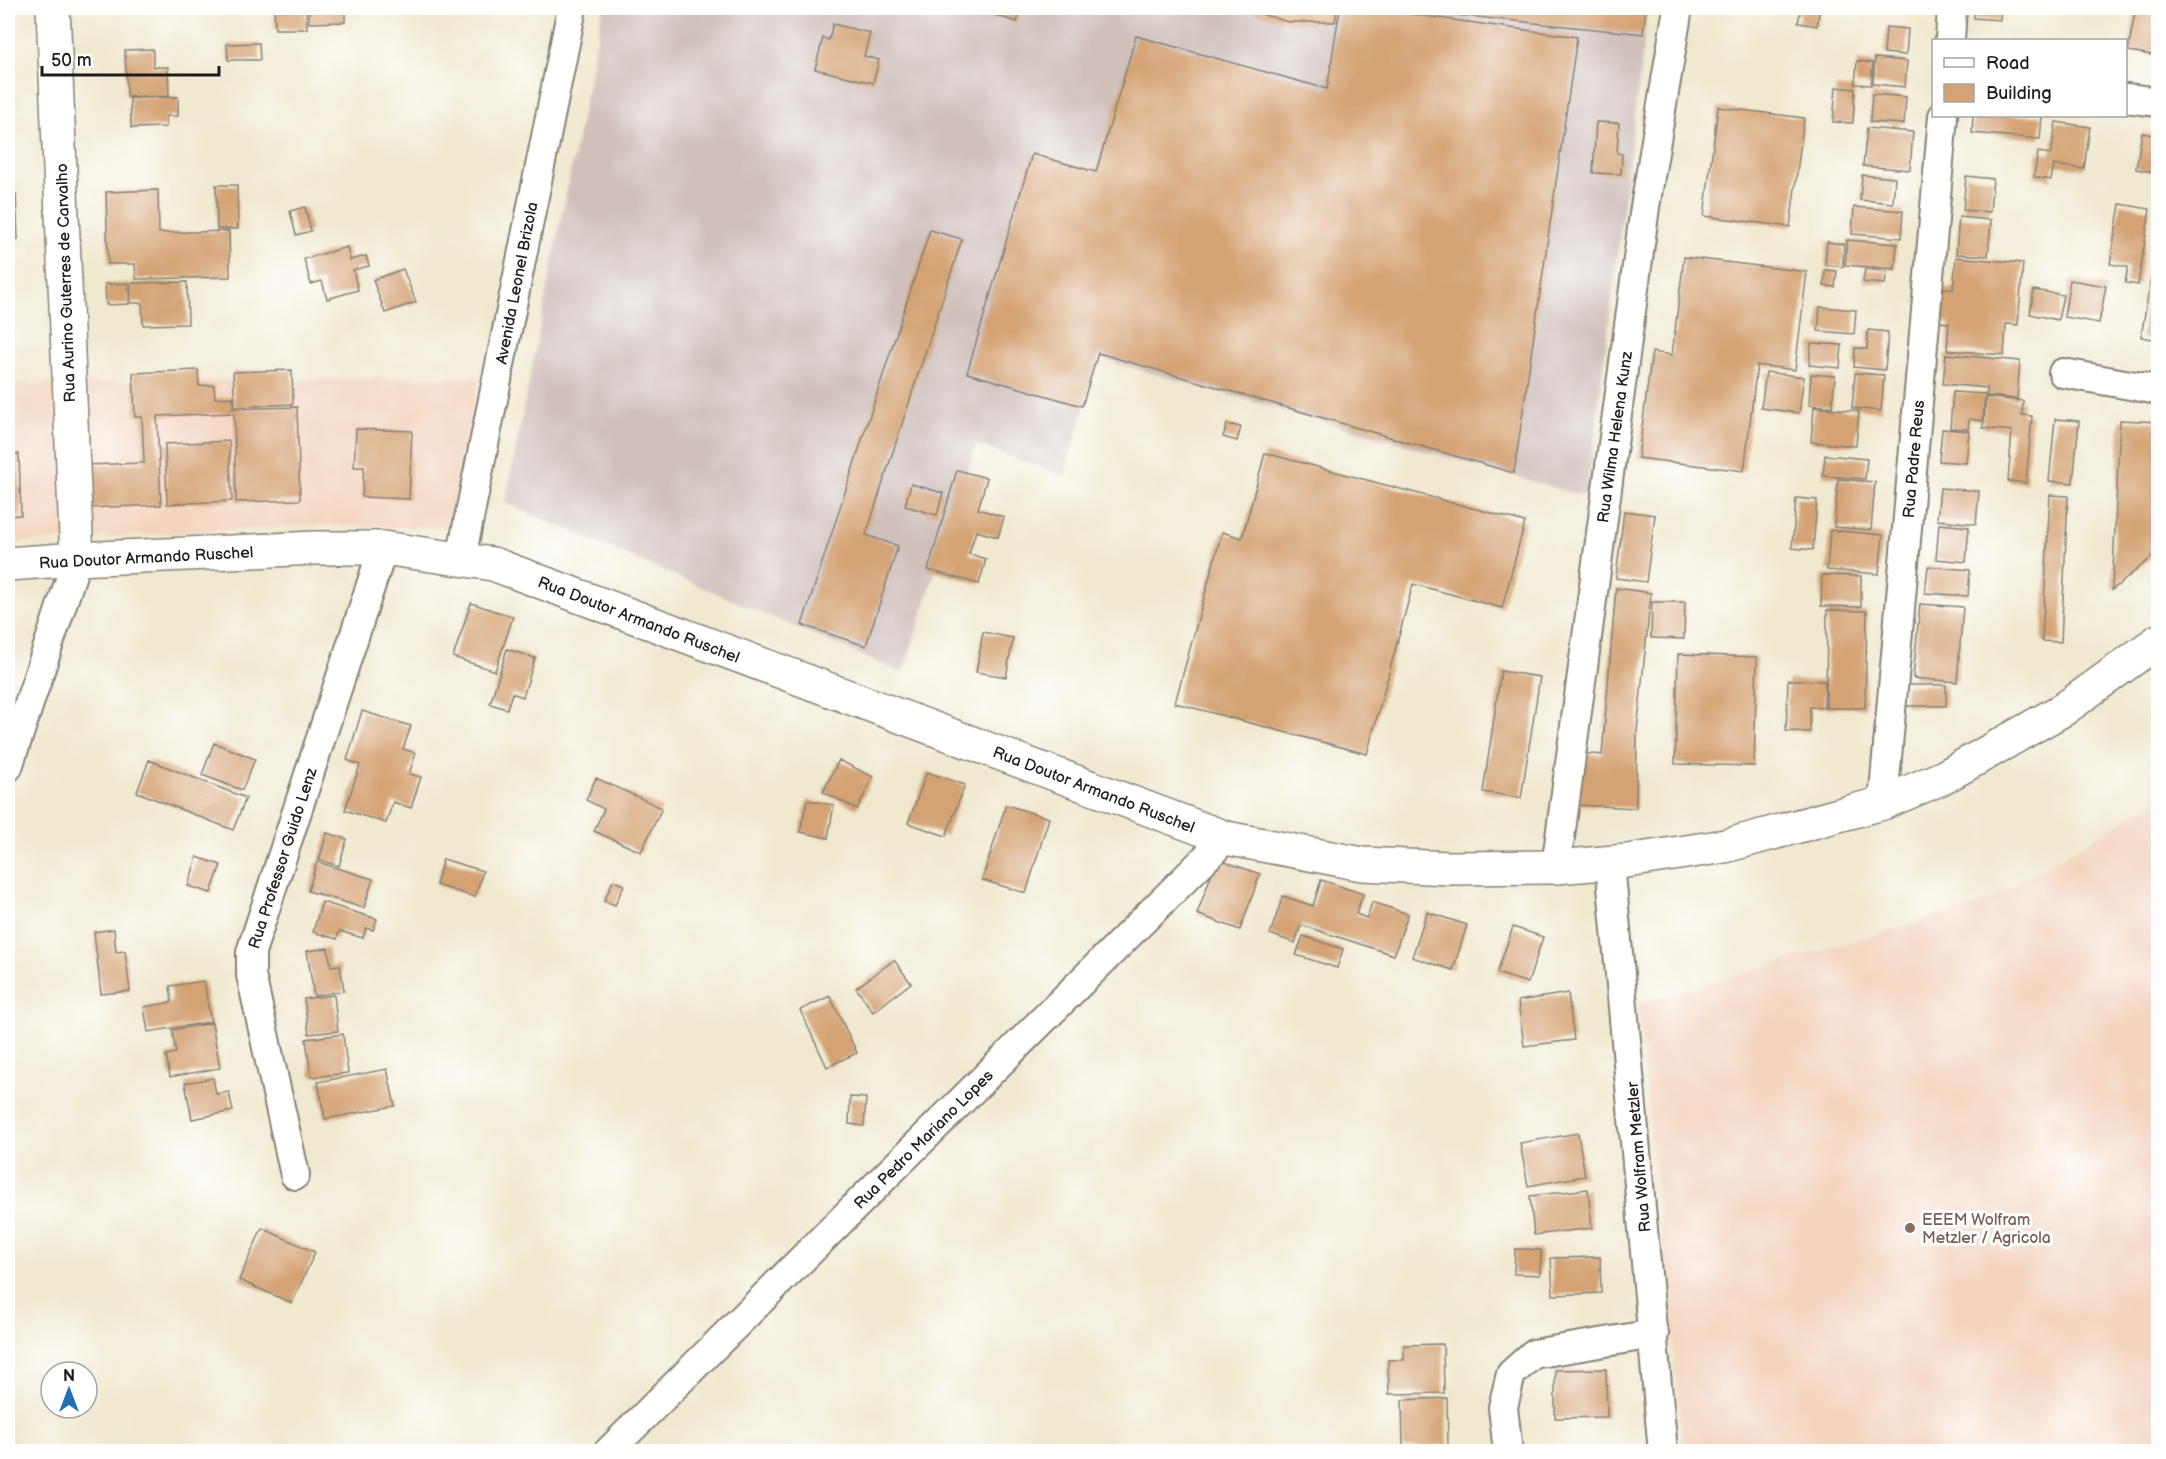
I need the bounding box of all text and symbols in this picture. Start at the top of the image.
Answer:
scale bar [42,39,219,77]
legend [1932,39,2127,117]
text: 50 m [51,50,92,71]
text: Road [1986,53,2030,74]
text: Building [1986,83,2052,104]
street label: Rua Aurino Guterres de Carvalho [53,163,80,403]
street label: Avenida Leonel Brizola [492,201,543,366]
street label: Rua Wilma Helena Kunz [1594,350,1637,524]
street label: Rua Padre Reus [1900,399,1929,519]
street label: Rua Doutor Armando Ruschel [38,543,254,574]
street label: Rua Doutor Armando Ruschel [535,573,742,668]
street label: Rua Doutor Armando Ruschel [990,743,1197,838]
street label: Rua Professor Guido Lenz [245,765,322,951]
street label: Rua Pedro Mariano Lopes [851,1066,998,1214]
street label: Rua Wolfram Metzler [1623,1081,1656,1233]
place label: EEEM Wolfram Metzler / Agricola [1922,1211,2051,1248]
marker: EEEM Wolfram Metzler / Agricola [1903,1221,1917,1235]
north arrow [39,1360,99,1420]
text: N [63,1367,75,1386]

